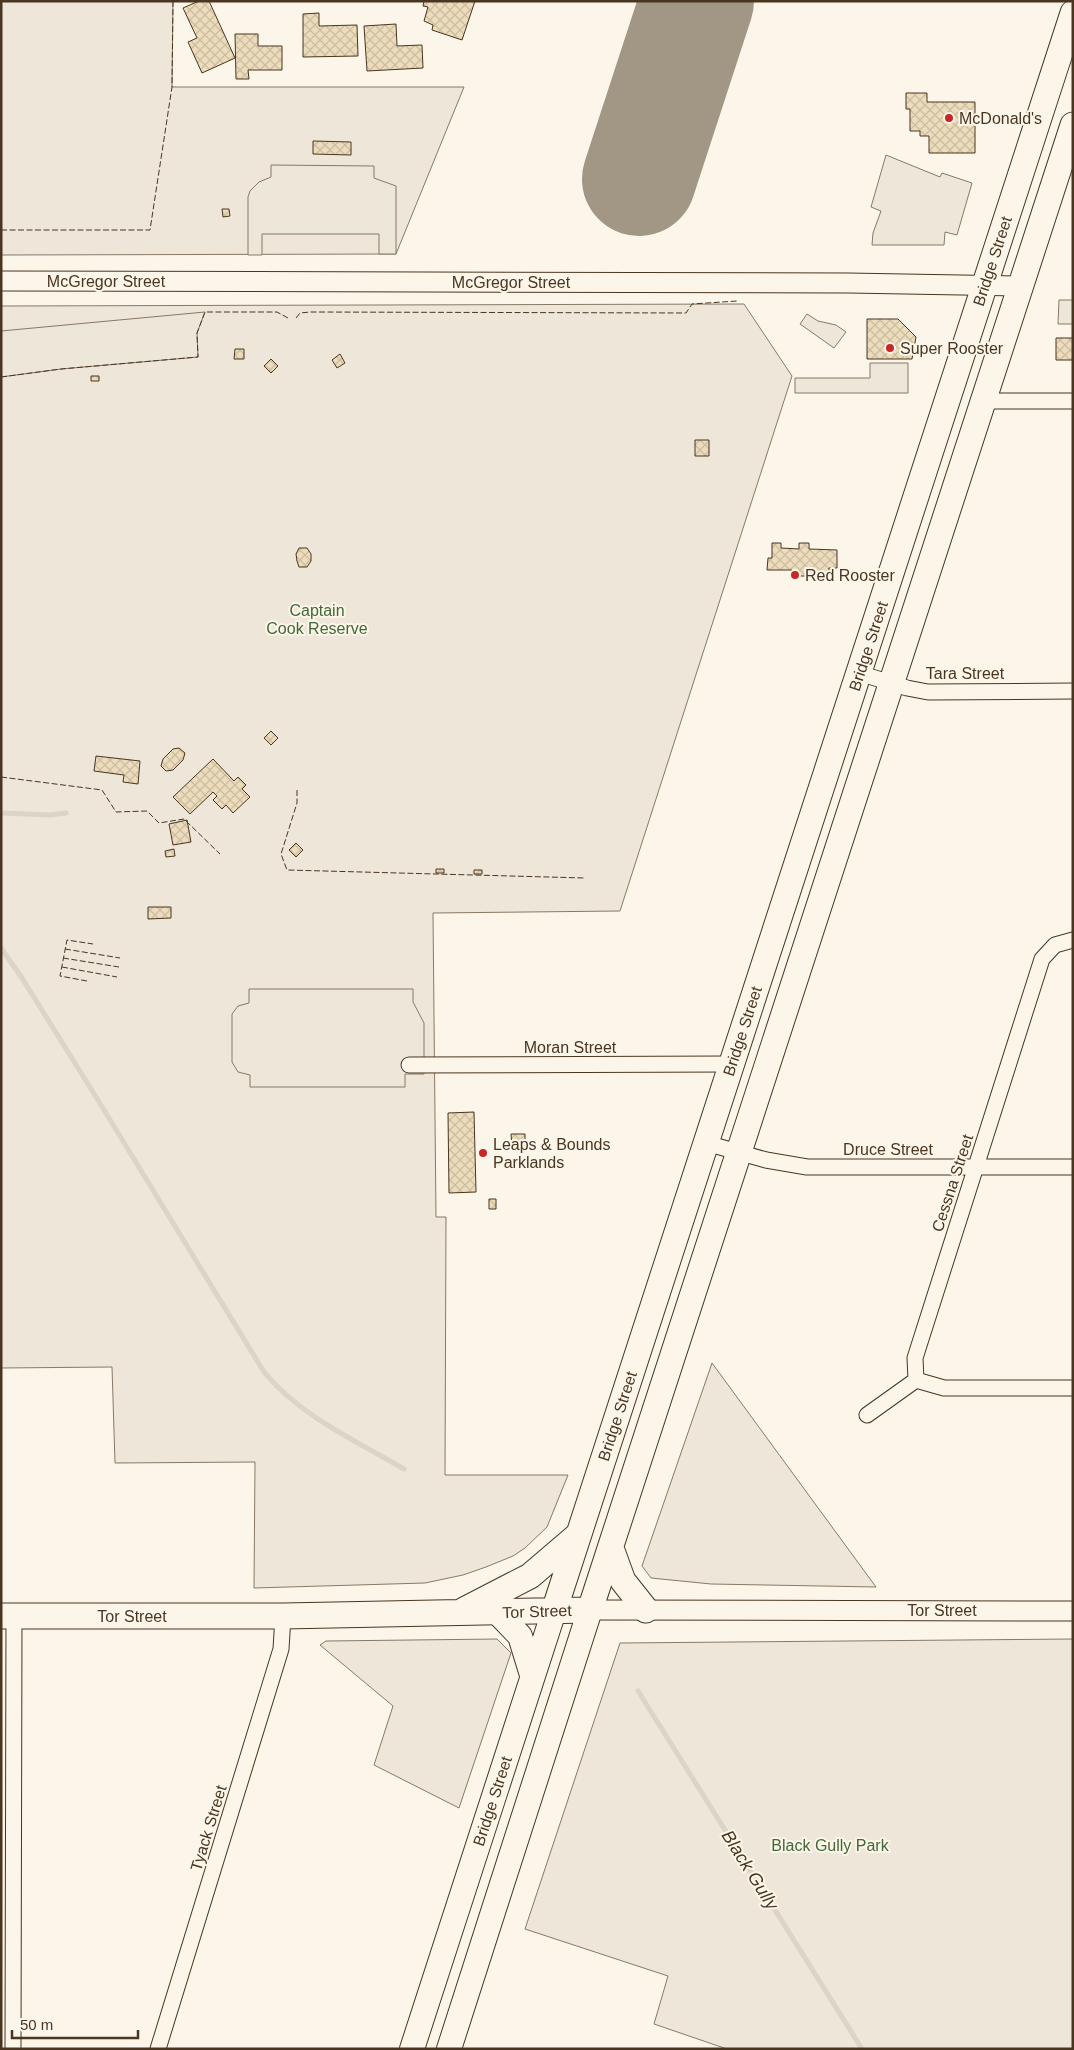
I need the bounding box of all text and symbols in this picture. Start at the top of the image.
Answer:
place label: McDonald's [959,110,1042,127]
marker: McDonald's [943,112,955,124]
street label: Bridge Street [970,214,1015,308]
street label: McGregor Street [47,273,166,290]
street label: McGregor Street [452,274,571,291]
place label: Super Rooster [900,340,1004,357]
marker: Super Rooster [884,342,896,354]
place label: Red Rooster [805,567,895,584]
marker: Red Rooster [789,569,801,581]
street label: Bridge Street [846,599,891,693]
park label: Captain Cook Reserve [266,602,368,637]
street label: Tara Street [926,665,1005,682]
street label: Bridge Street [720,984,765,1078]
street label: Moran Street [524,1039,617,1056]
street label: Cessna Street [929,1132,976,1234]
place label: Leaps & Bounds Parklands [493,1136,610,1171]
street label: Druce Street [843,1141,933,1158]
marker: Leaps & Bounds Parklands [477,1147,489,1159]
street label: Bridge Street [595,1369,640,1463]
street label: Tor Street [502,1602,573,1621]
street label: Tor Street [907,1602,977,1619]
street label: Tor Street [97,1608,167,1625]
street label: Bridge Street [470,1754,515,1848]
street label: Tyack Street [187,1783,230,1873]
water label: Black Gully [718,1827,783,1914]
park label: Black Gully Park [771,1837,890,1854]
scale bar [12,2008,139,2040]
text: 50 m [20,2016,53,2033]

